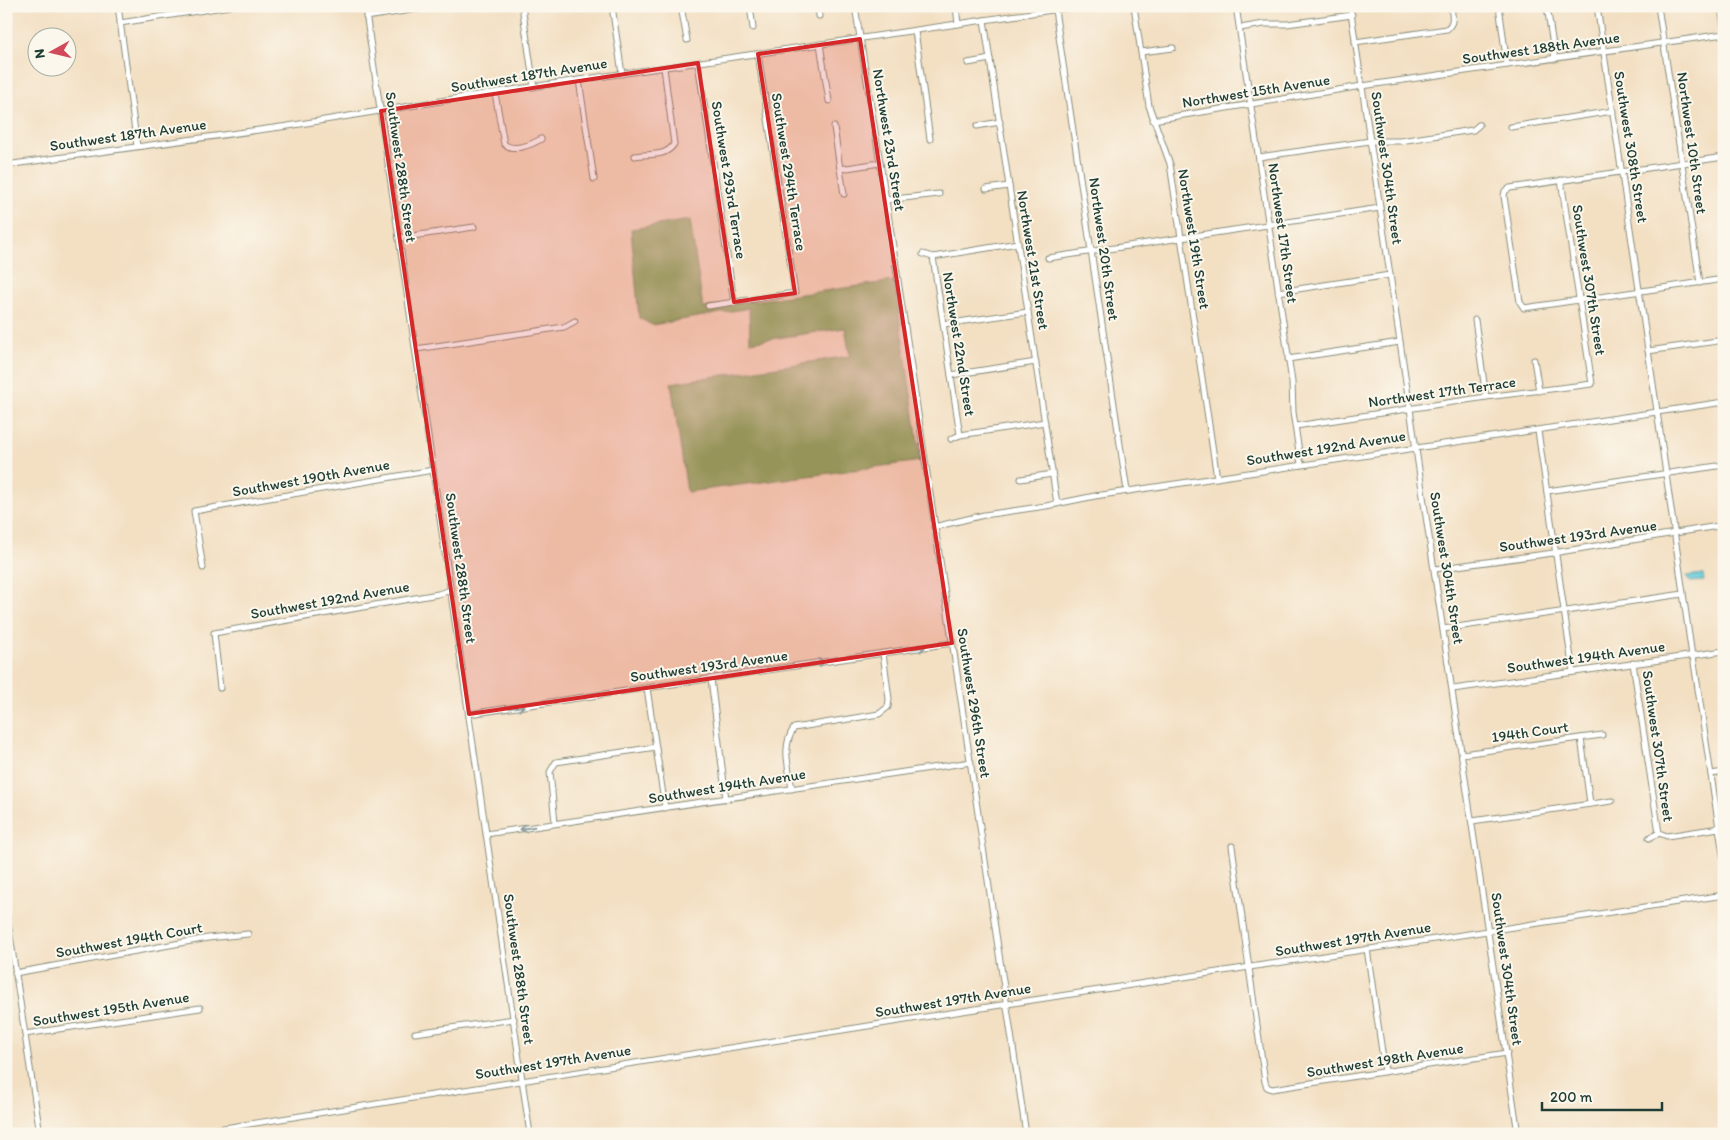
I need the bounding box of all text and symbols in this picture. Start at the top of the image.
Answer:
north arrow [28,28,78,78]
street label: Southwest 188th Avenue [1461,28,1621,68]
text: N [31,48,49,60]
street label: Southwest 187th Avenue [450,54,608,96]
street label: Northwest 23rd Street [869,68,909,213]
street label: Northwest 15th Avenue [1181,70,1331,112]
street label: Southwest 308th Street [1610,70,1652,224]
street label: Northwest 10th Street [1673,71,1711,216]
street label: Southwest 288th Street [382,90,421,244]
street label: Southwest 304th Street [1367,90,1407,246]
street label: Southwest 294th Terrace [768,92,810,252]
street label: Southwest 293rd Terrace [708,100,750,260]
street label: Southwest 187th Avenue [48,115,208,155]
street label: Northwest 17th Street [1264,162,1302,305]
street label: Northwest 19th Street [1174,168,1214,311]
street label: Northwest 20th Street [1085,176,1123,322]
street label: Northwest 21st Street [1013,189,1053,331]
street label: Southwest 307th Street [1568,203,1610,357]
street label: Northwest 22nd Street [939,271,979,418]
street label: Northwest 17th Terrace [1367,373,1517,411]
street label: Southwest 192nd Avenue [1245,427,1407,469]
street label: Southwest 190th Avenue [231,455,391,501]
street label: Southwest 304th Street [1426,490,1468,646]
street label: Southwest 288th Street [442,491,481,645]
street label: Southwest 193rd Avenue [1498,516,1658,556]
street label: Southwest 192nd Avenue [249,577,411,623]
street label: Southwest 296th Street [953,627,995,780]
street label: Southwest 194th Avenue [1506,637,1666,677]
one-way arrow [909,643,925,653]
street label: Southwest 193rd Avenue [629,646,789,686]
one-way arrow [808,658,824,668]
street label: Southwest 307th Street [1638,669,1678,823]
one-way arrow [509,702,525,712]
street label: 194th Court [1490,718,1570,746]
street label: Southwest 194th Avenue [647,765,807,807]
one-way arrow [519,823,535,833]
street label: Southwest 304th Street [1487,891,1527,1047]
street label: Southwest 288th Street [500,892,539,1046]
street label: Southwest 194th Court [54,918,204,962]
street label: Southwest 197th Avenue [1274,918,1432,960]
street label: Southwest 197th Avenue [874,979,1032,1021]
street label: Southwest 195th Avenue [32,988,190,1030]
street label: Southwest 198th Avenue [1305,1039,1465,1081]
street label: Southwest 197th Avenue [474,1041,632,1083]
scale bar [1542,1080,1662,1112]
text: 200 m [1550,1088,1593,1106]

